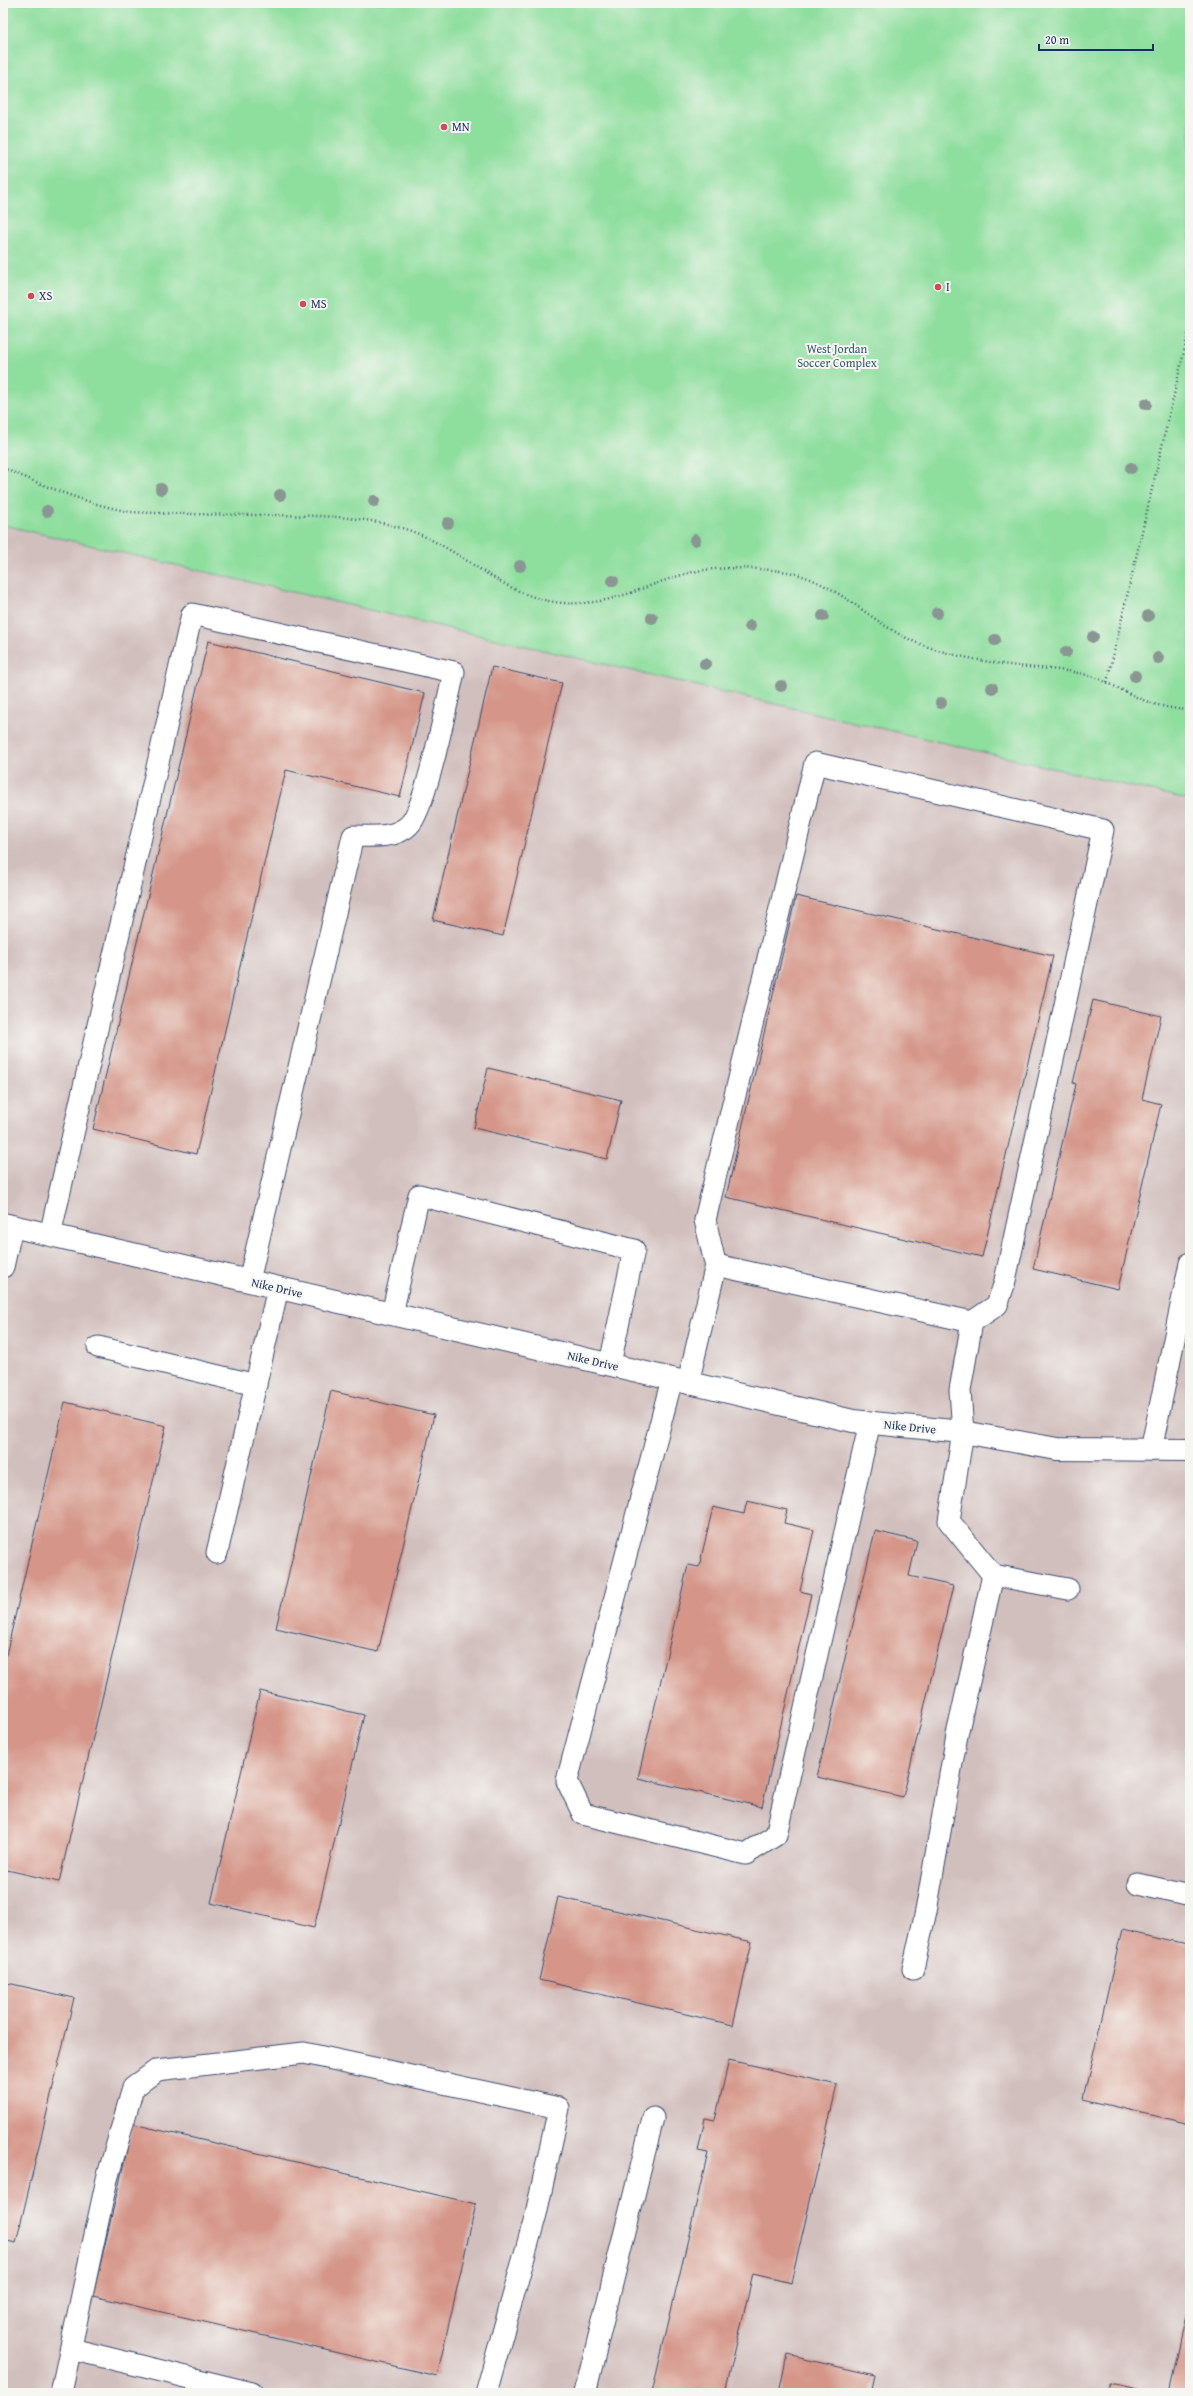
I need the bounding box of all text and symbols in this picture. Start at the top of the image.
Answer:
scale bar [1039,26,1153,52]
text: 20 m [1045,31,1069,48]
place label: MN [452,118,470,135]
marker: MN [439,122,449,132]
place label: I [946,278,950,295]
marker: I [933,282,943,292]
place label: XS [39,287,52,304]
marker: XS [26,291,36,301]
place label: MS [311,295,327,312]
marker: MS [298,299,308,309]
park label: West Jordan Soccer Complex [797,340,878,371]
street label: Nike Drive [250,1273,305,1302]
street label: Nike Drive [566,1346,621,1375]
street label: Nike Drive [883,1415,937,1438]

